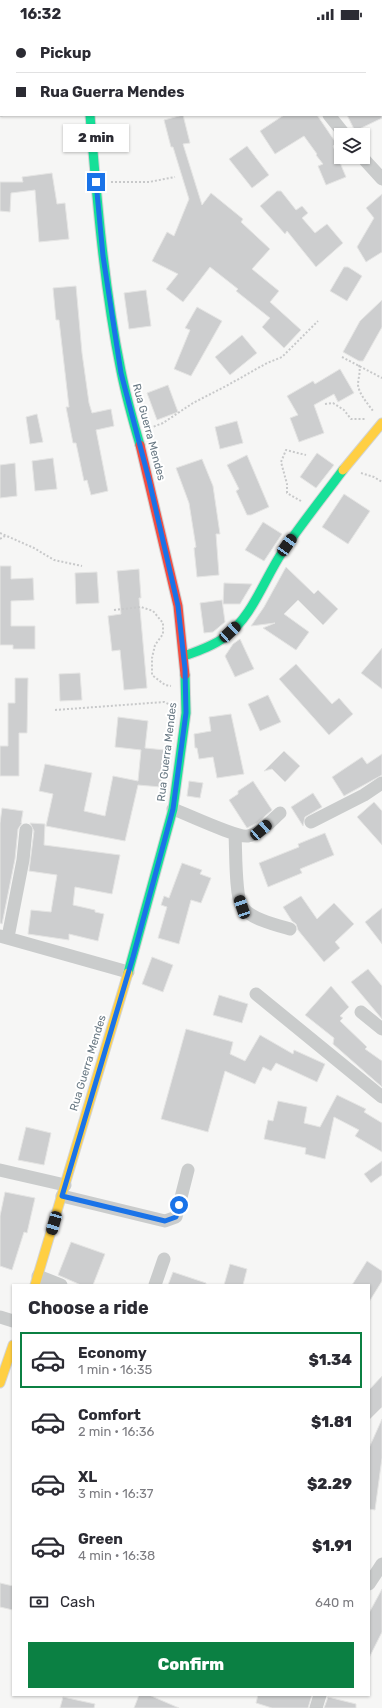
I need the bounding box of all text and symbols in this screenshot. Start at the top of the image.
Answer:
text: 16:32 [20,5,61,23]
text: Pickup [40,44,91,62]
text: Rua Guerra Mendes [40,83,185,101]
callout: 2 min [63,124,129,152]
map controls [334,128,370,164]
button: layers [334,128,370,164]
text: 2 min [78,130,114,145]
route end [87,173,105,191]
street label: Rua Guerra Mendes [130,382,168,482]
car [275,532,299,558]
car [217,619,243,645]
street label: Rua Guerra Mendes [154,701,180,802]
car [248,818,274,842]
car [233,894,251,920]
street label: Rua Guerra Mendes [67,1013,109,1113]
route start [170,1196,188,1214]
car [45,1210,63,1236]
text: Choose a ride [28,1297,149,1319]
icon: car [30,1342,66,1378]
text: Economy [78,1344,147,1362]
text: $1.34 [308,1351,352,1369]
text: 1 min · 16:35 [78,1362,152,1377]
icon: car [30,1404,66,1440]
text: Comfort [78,1406,141,1424]
text: $1.81 [311,1413,352,1431]
text: 2 min · 16:36 [78,1424,154,1439]
icon: car [30,1466,66,1502]
text: XL [78,1468,97,1486]
text: $2.29 [307,1475,352,1493]
text: 3 min · 16:37 [78,1486,153,1501]
icon: car [30,1528,66,1564]
text: Green [78,1530,123,1548]
text: $1.91 [312,1537,352,1555]
text: 4 min · 16:38 [78,1548,155,1563]
icon: cash [28,1591,50,1613]
text: Cash [60,1593,95,1611]
text: 640 m [315,1595,354,1610]
button: Confirm [28,1642,354,1688]

